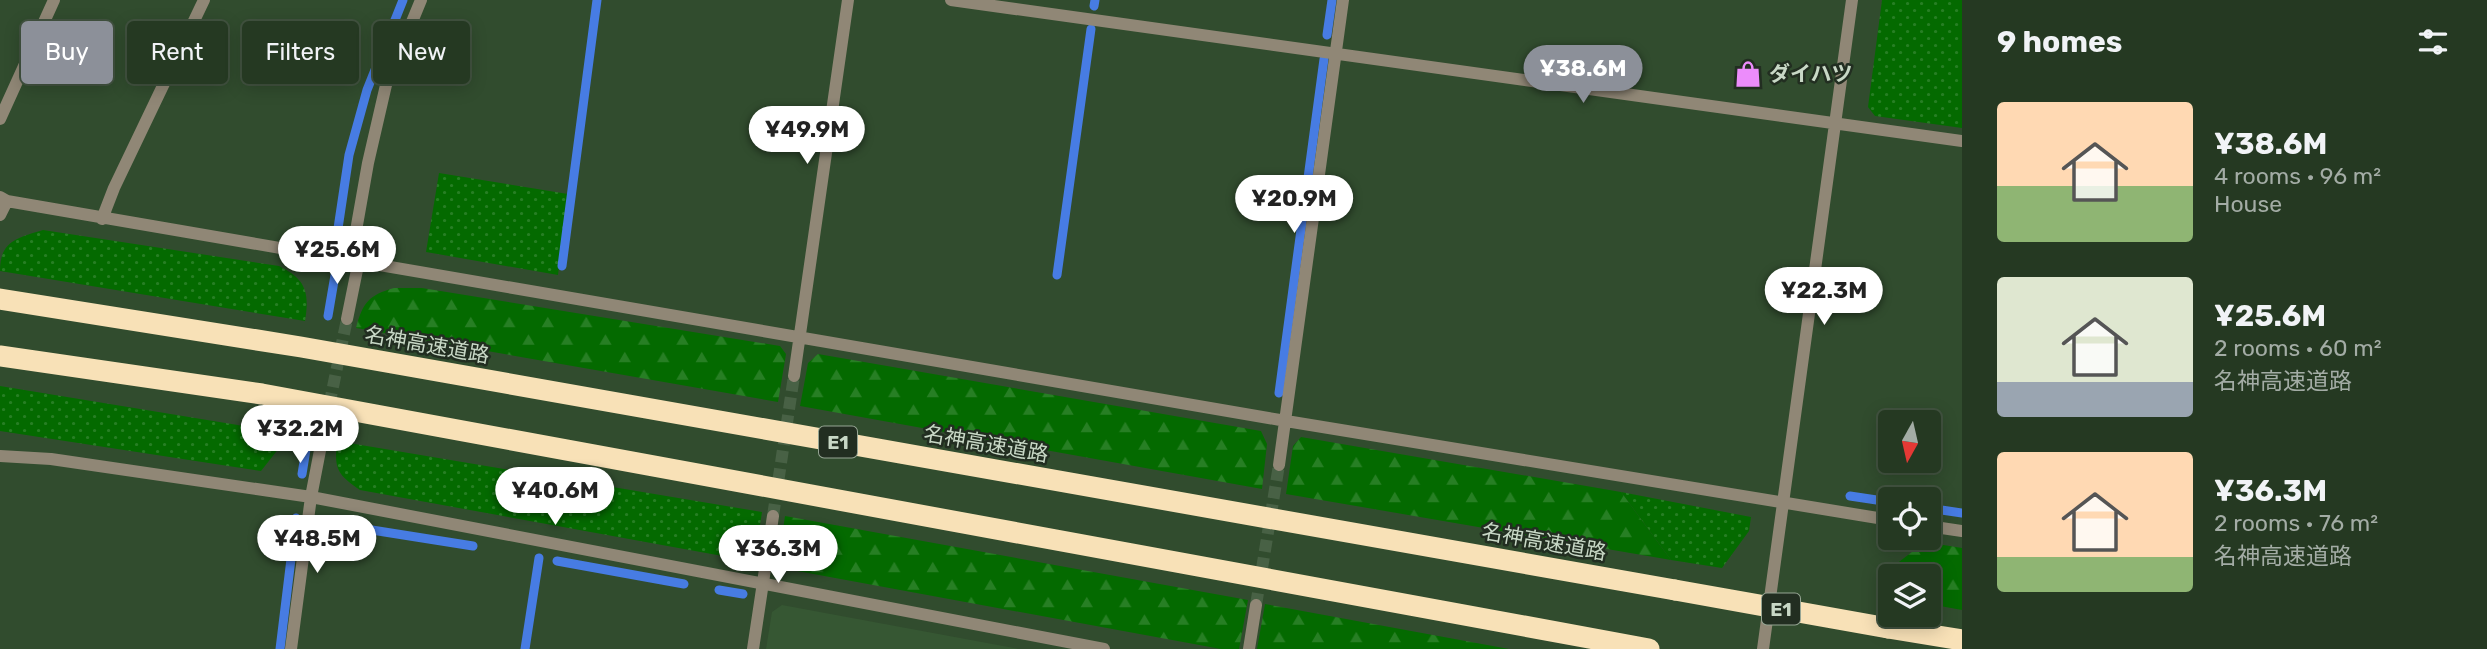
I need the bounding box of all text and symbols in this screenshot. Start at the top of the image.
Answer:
chip: Buy [21,21,113,84]
chip: Rent [127,21,228,84]
chip: Filters [242,21,359,84]
chip: New [373,21,470,84]
icon: filters [2414,23,2452,61]
text: 9 homes [1997,24,2122,60]
pin: ¥38.6M [1526,46,1640,105]
text: ¥38.6M [1540,54,1626,82]
shop icon: ダイハツ [1733,59,1763,89]
place label: ダイハツ [1769,61,1853,86]
pin: ¥49.9M [750,106,864,166]
text: ¥49.9M [765,115,849,143]
text: ¥38.6M [2214,126,2327,162]
icon: home [2053,130,2137,214]
text: 4 rooms · 96 m² [2214,162,2381,190]
pin: ¥20.9M [1237,176,1351,235]
text: ¥20.9M [1251,184,1337,212]
text: House [2214,190,2282,218]
pin: ¥25.6M [280,226,394,286]
text: ¥25.6M [294,235,380,263]
pin: ¥22.3M [1767,268,1881,327]
text: ¥22.3M [1781,276,1867,304]
text: ¥25.6M [2214,298,2326,334]
icon: home [2053,305,2137,389]
street label: 名神高速道路 [363,321,491,368]
text: 2 rooms · 60 m² [2214,334,2382,362]
text: 名神高速道路 [2214,367,2352,395]
pin: ¥32.2M [243,406,357,465]
north arrow [1878,410,1941,472]
map controls [1878,410,1941,627]
text: ¥32.2M [257,414,343,442]
street label: 名神高速道路 [922,420,1050,467]
road number: E1 [819,426,857,458]
pin: ¥40.6M [498,468,612,527]
text: ¥36.3M [2214,473,2327,509]
text: ¥40.6M [511,476,599,504]
icon: home [2053,480,2137,564]
button: locate [1878,487,1941,550]
text: 2 rooms · 76 m² [2214,509,2378,537]
pin: ¥48.5M [260,516,374,575]
street label: 名神高速道路 [1480,518,1608,565]
text: ¥48.5M [273,524,361,552]
pin: ¥36.3M [721,526,835,585]
text: ¥36.3M [735,534,821,562]
text: 名神高速道路 [2214,542,2352,570]
button: layers [1878,564,1941,627]
road number: E1 [1762,594,1800,624]

